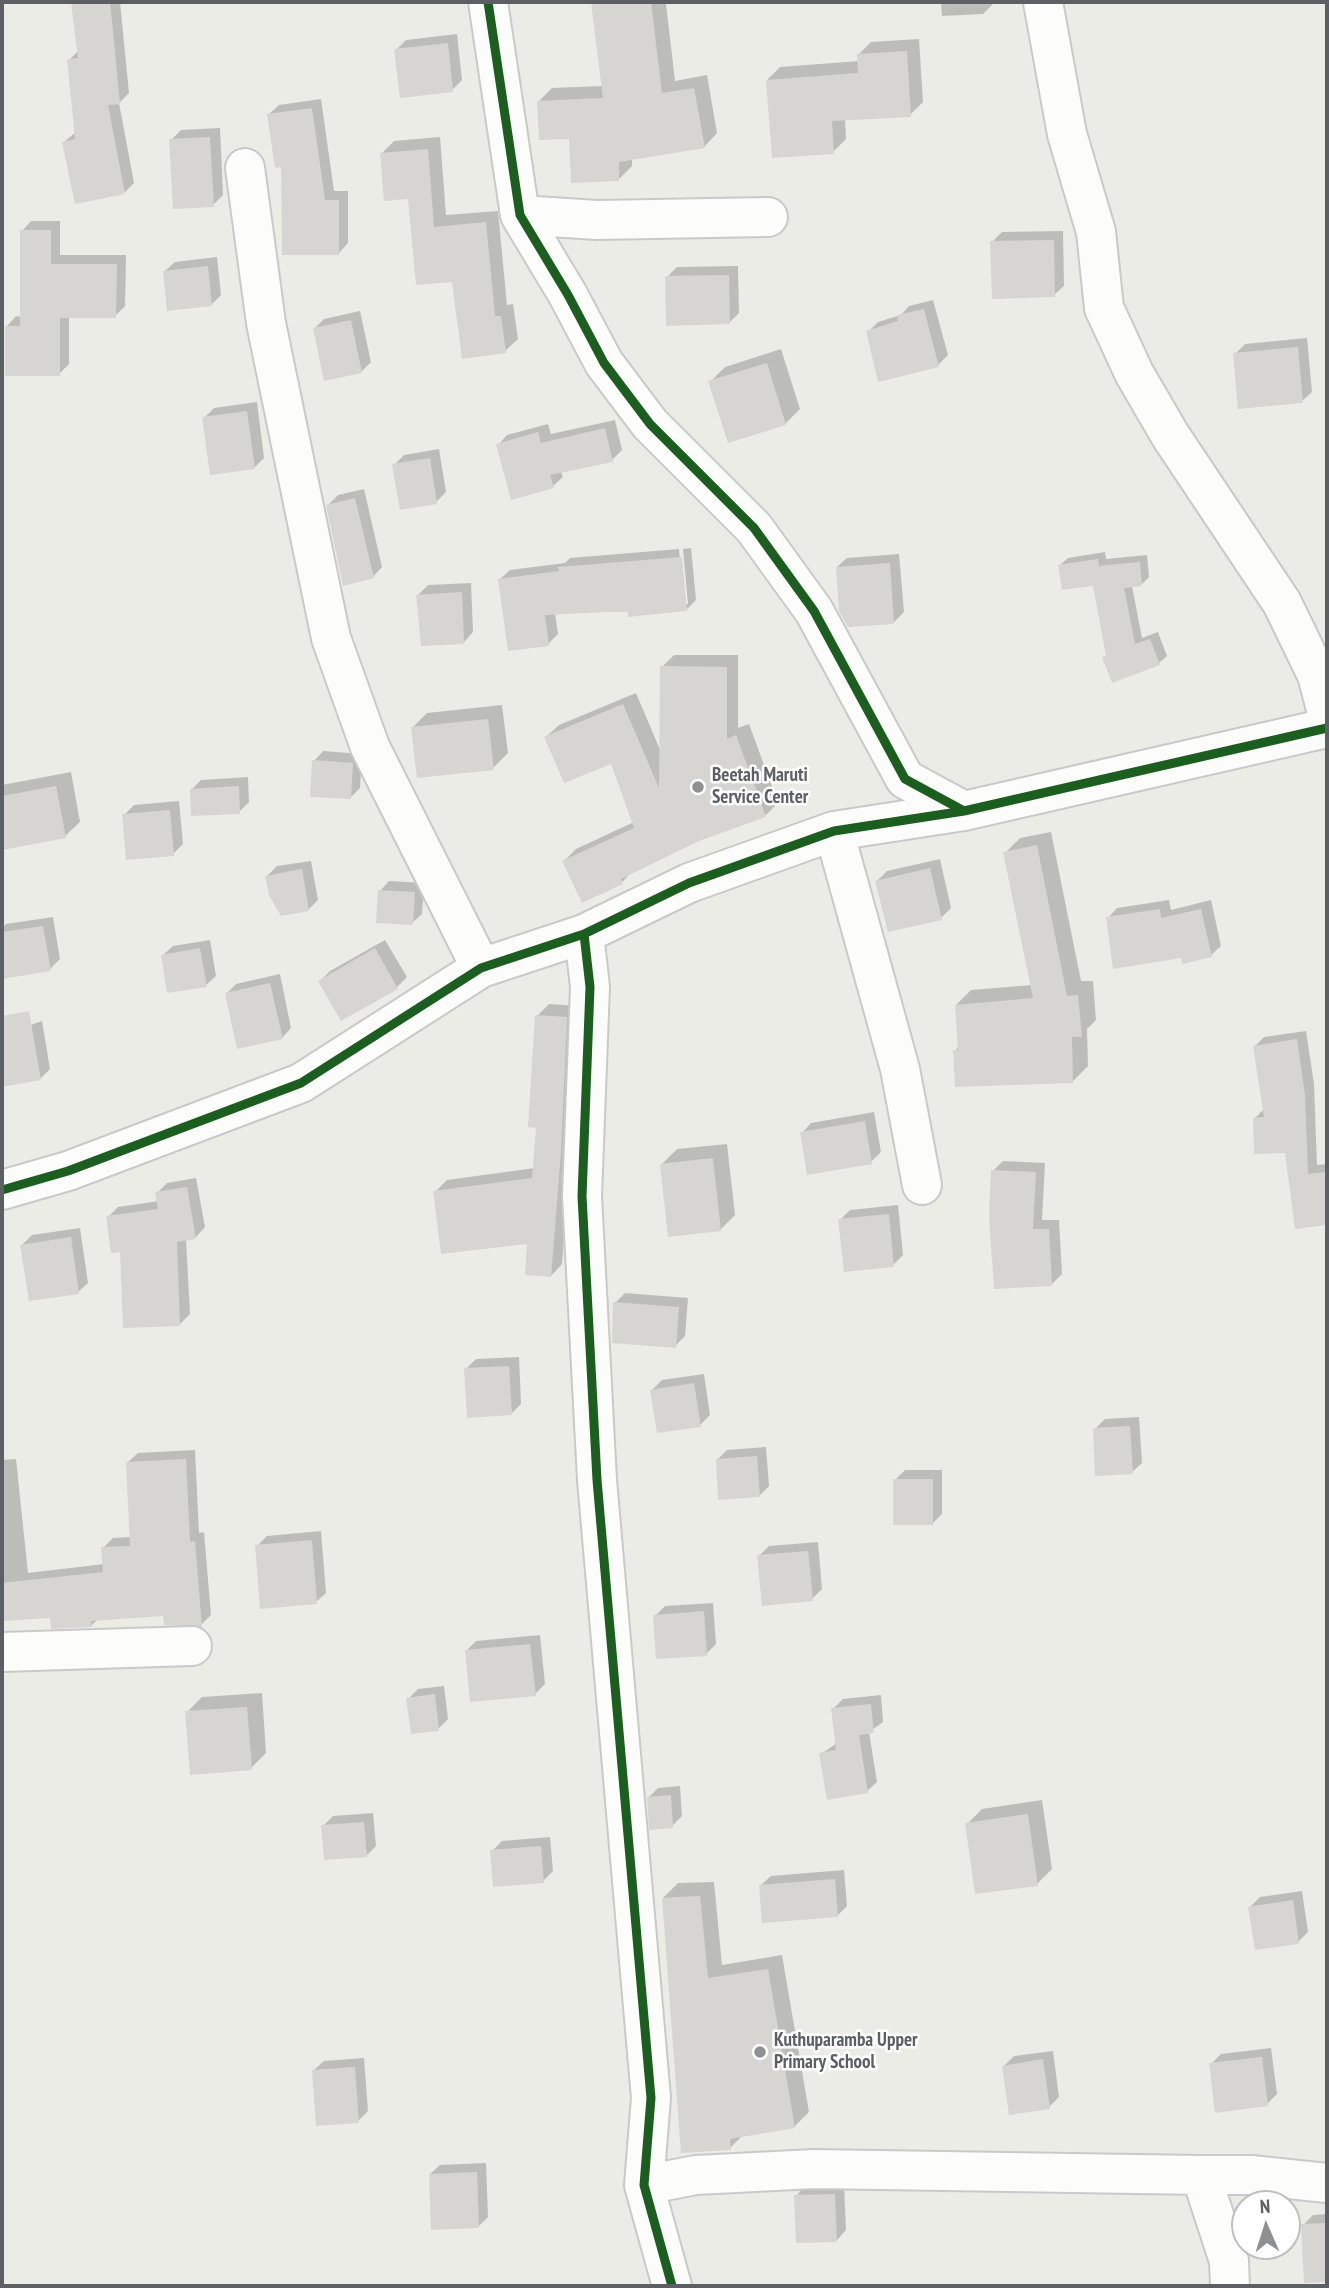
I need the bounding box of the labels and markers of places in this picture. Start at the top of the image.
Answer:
place label: Beetah Maruti Service Center [712,765,808,809]
marker: Beetah Maruti Service Center [690,779,706,795]
place label: Kuthuparamba Upper Primary School [774,2030,918,2074]
marker: Kuthuparamba Upper Primary School [752,2044,768,2060]

